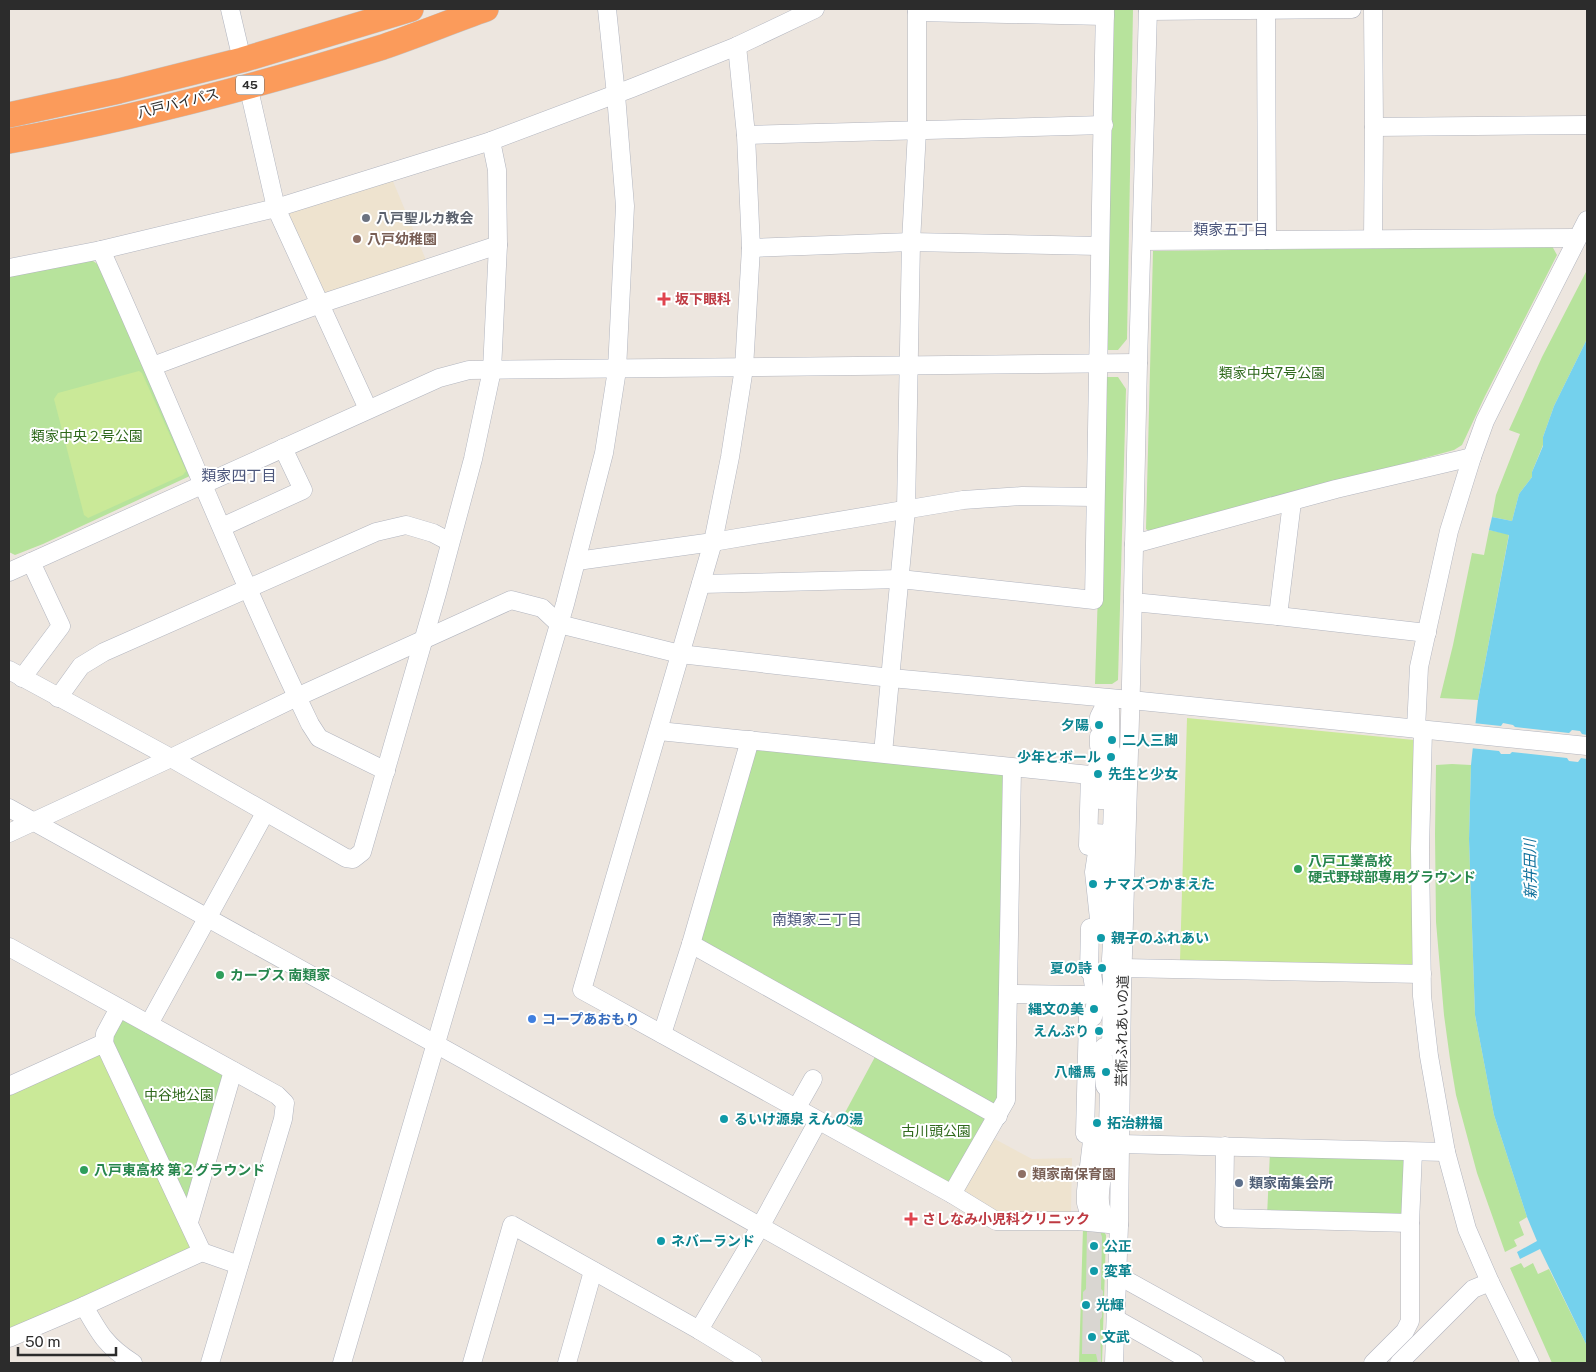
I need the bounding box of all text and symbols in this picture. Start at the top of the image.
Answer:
road number: 45 [236,76,264,94]
street label: 八戸バイパス [135,85,221,121]
place label: 八戸聖ルカ教会 [376,210,474,226]
marker: 八戸聖ルカ教会 [360,212,372,224]
district label: 類家五丁目 [1193,221,1269,238]
place label: 八戸幼稚園 [367,231,437,247]
marker: 八戸幼稚園 [351,233,363,245]
place label: 坂下眼科 [675,291,731,307]
marker: 坂下眼科 [657,292,671,306]
park label: 類家中央7号公園 [1219,365,1325,381]
park label: 類家中央２号公園 [31,428,143,444]
district label: 類家四丁目 [201,467,277,484]
place label: 夕陽 [1061,717,1089,733]
marker: 夕陽 [1093,719,1105,731]
place label: 二人三脚 [1122,732,1178,748]
marker: 二人三脚 [1106,734,1118,746]
place label: 少年とボール [1017,749,1101,765]
marker: 少年とボール [1105,751,1117,763]
place label: 先生と少女 [1108,766,1178,782]
marker: 先生と少女 [1092,768,1104,780]
water label: 新井田川 [1521,837,1539,899]
place label: 八戸工業高校 硬式野球部専用グラウンド [1308,853,1476,885]
marker: 八戸工業高校 硬式野球部専用グラウンド [1292,863,1304,875]
place label: ナマズつかまえた [1103,876,1215,892]
marker: ナマズつかまえた [1087,878,1099,890]
district label: 南類家三丁目 [772,911,862,928]
place label: 親子のふれあい [1111,930,1209,946]
marker: 親子のふれあい [1095,932,1107,944]
place label: 夏の詩 [1050,960,1092,976]
marker: 夏の詩 [1096,962,1108,974]
place label: カーブス 南類家 [230,967,330,983]
marker: カーブス 南類家 [214,969,226,981]
street label: 芸術ふれあいの道 [1113,975,1131,1087]
place label: 縄文の美 [1028,1001,1084,1017]
marker: 縄文の美 [1088,1003,1100,1015]
place label: コープあおもり [542,1011,639,1027]
marker: コープあおもり [526,1013,538,1025]
place label: えんぶり [1033,1023,1089,1039]
marker: えんぶり [1093,1025,1105,1037]
place label: 八幡馬 [1054,1064,1096,1080]
marker: 八幡馬 [1100,1066,1112,1078]
park label: 中谷地公園 [144,1087,214,1103]
place label: るいけ源泉 えんの湯 [734,1111,863,1127]
marker: るいけ源泉 えんの湯 [718,1113,730,1125]
place label: 拓治耕福 [1107,1115,1163,1131]
marker: 拓治耕福 [1091,1117,1103,1129]
park label: 古川頭公園 [901,1123,971,1139]
place label: 八戸東高校 第２グラウンド [94,1162,265,1178]
marker: 八戸東高校 第２グラウンド [78,1164,90,1176]
place label: 類家南保育園 [1032,1166,1116,1182]
marker: 類家南保育園 [1016,1168,1028,1180]
place label: 類家南集会所 [1249,1175,1333,1191]
marker: 類家南集会所 [1233,1177,1245,1189]
place label: さしなみ小児科クリニック [922,1211,1090,1227]
marker: さしなみ小児科クリニック [904,1212,918,1226]
place label: ネバーランド [671,1233,755,1249]
marker: ネバーランド [655,1235,667,1247]
place label: 公正 [1104,1238,1132,1254]
marker: 公正 [1088,1240,1100,1252]
place label: 変革 [1104,1263,1132,1279]
marker: 変革 [1088,1265,1100,1277]
place label: 光輝 [1096,1297,1124,1313]
marker: 光輝 [1080,1299,1092,1311]
scale bar [18,1324,115,1356]
place label: 文武 [1102,1329,1130,1345]
marker: 文武 [1086,1331,1098,1343]
text: 50 m [25,1333,60,1350]

